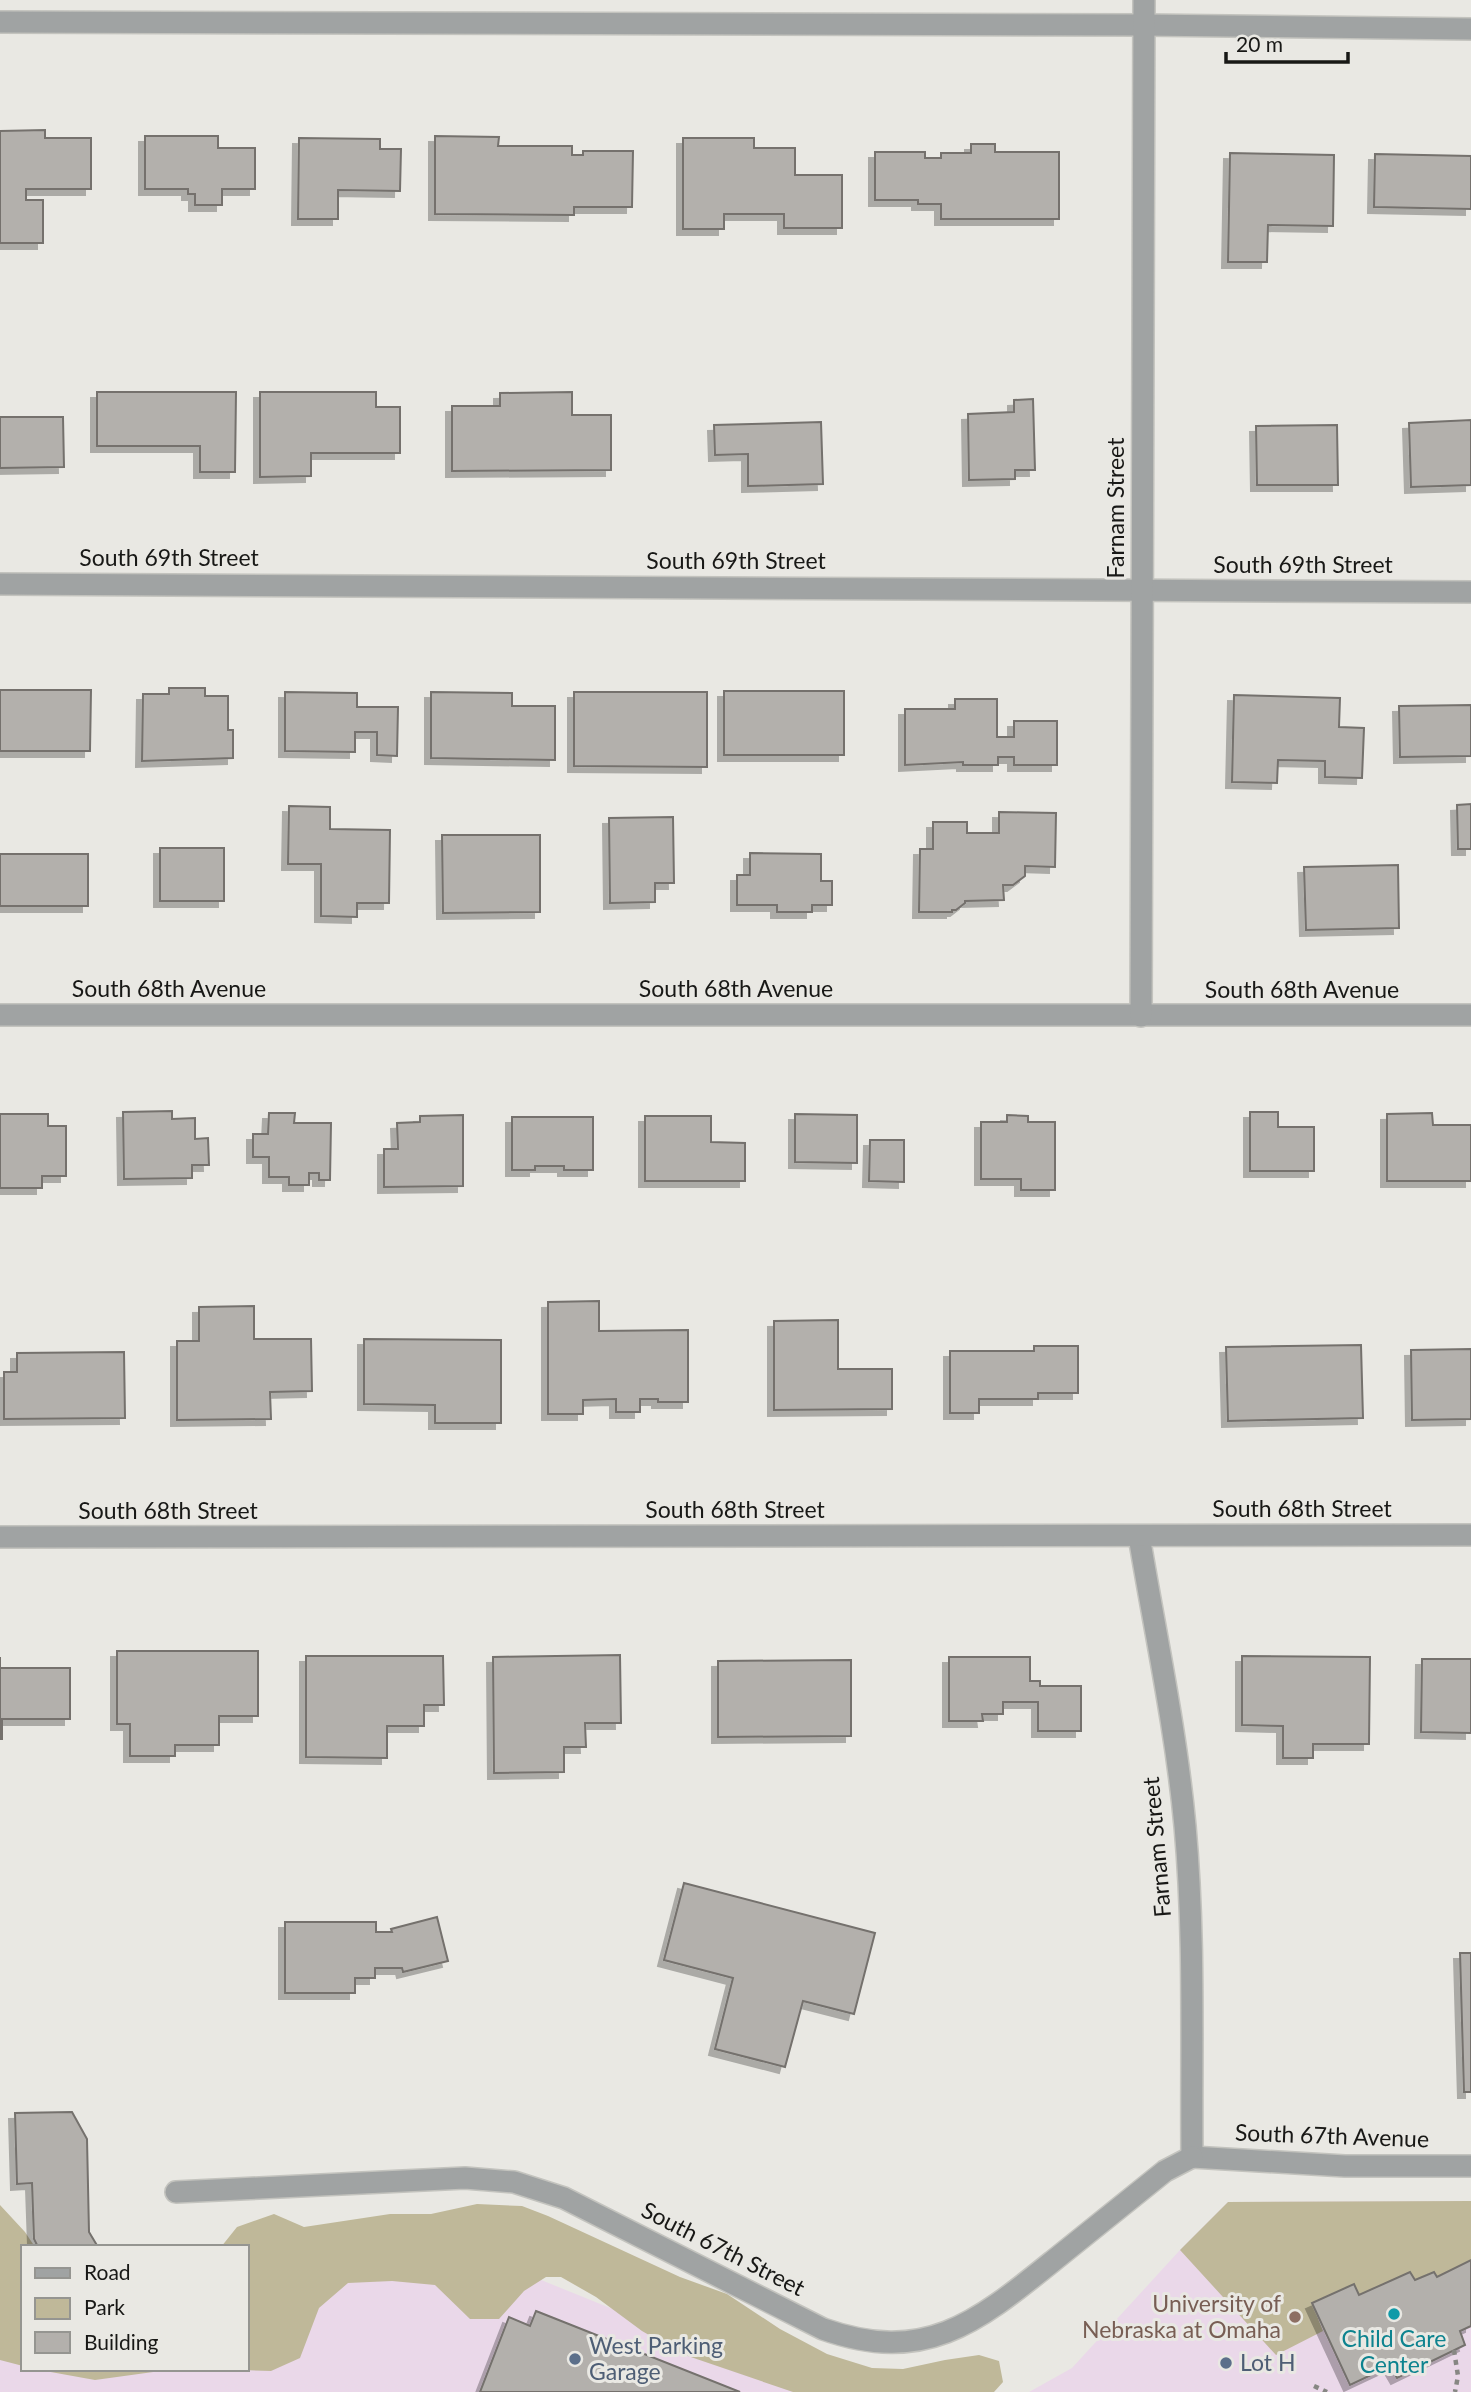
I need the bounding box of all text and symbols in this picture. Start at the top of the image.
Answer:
scale bar [1226,21,1348,65]
text: 20 m [1236,31,1283,56]
street label: Farnam Street [1101,437,1129,578]
street label: South 69th Street [79,543,259,571]
street label: South 69th Street [646,546,826,574]
street label: South 69th Street [1213,550,1393,578]
street label: South 68th Avenue [72,974,266,1002]
street label: South 68th Avenue [639,974,833,1002]
street label: South 68th Avenue [1205,975,1399,1003]
street label: South 68th Street [1212,1494,1392,1522]
street label: South 68th Street [645,1495,825,1523]
street label: South 68th Street [78,1496,258,1524]
street label: Farnam Street [1136,1775,1176,1918]
street label: South 67th Avenue [1234,2118,1430,2152]
street label: South 67th Street [637,2195,810,2302]
legend [21,2245,248,2371]
text: Road [84,2259,131,2284]
place label: University of Nebraska at Omaha [1082,2289,1281,2343]
text: Park [84,2294,125,2319]
marker: Child Care Center [1386,2306,1402,2322]
marker: University of Nebraska at Omaha [1287,2309,1303,2325]
place label: Child Care Center [1342,2324,1446,2378]
text: Building [84,2329,159,2354]
place label: West Parking Garage [589,2331,723,2385]
place label: Lot H [1240,2348,1296,2376]
marker: West Parking Garage [567,2351,583,2367]
marker: Lot H [1218,2355,1234,2371]

